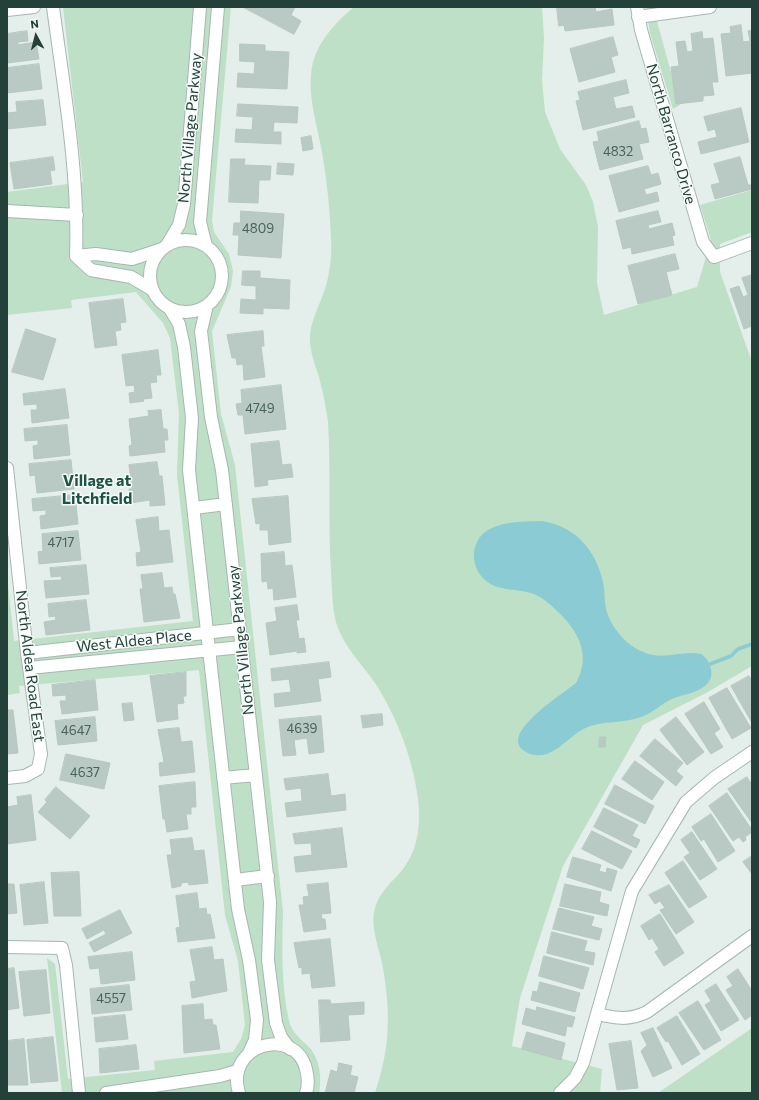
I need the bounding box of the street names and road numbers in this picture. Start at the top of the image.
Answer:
street label: North Village Parkway [174,52,206,204]
street label: North Barranco Drive [642,62,700,206]
street label: North Village Parkway [224,564,258,716]
street label: North Aldea Road East [12,589,48,743]
street label: West Aldea Place [75,626,193,656]

